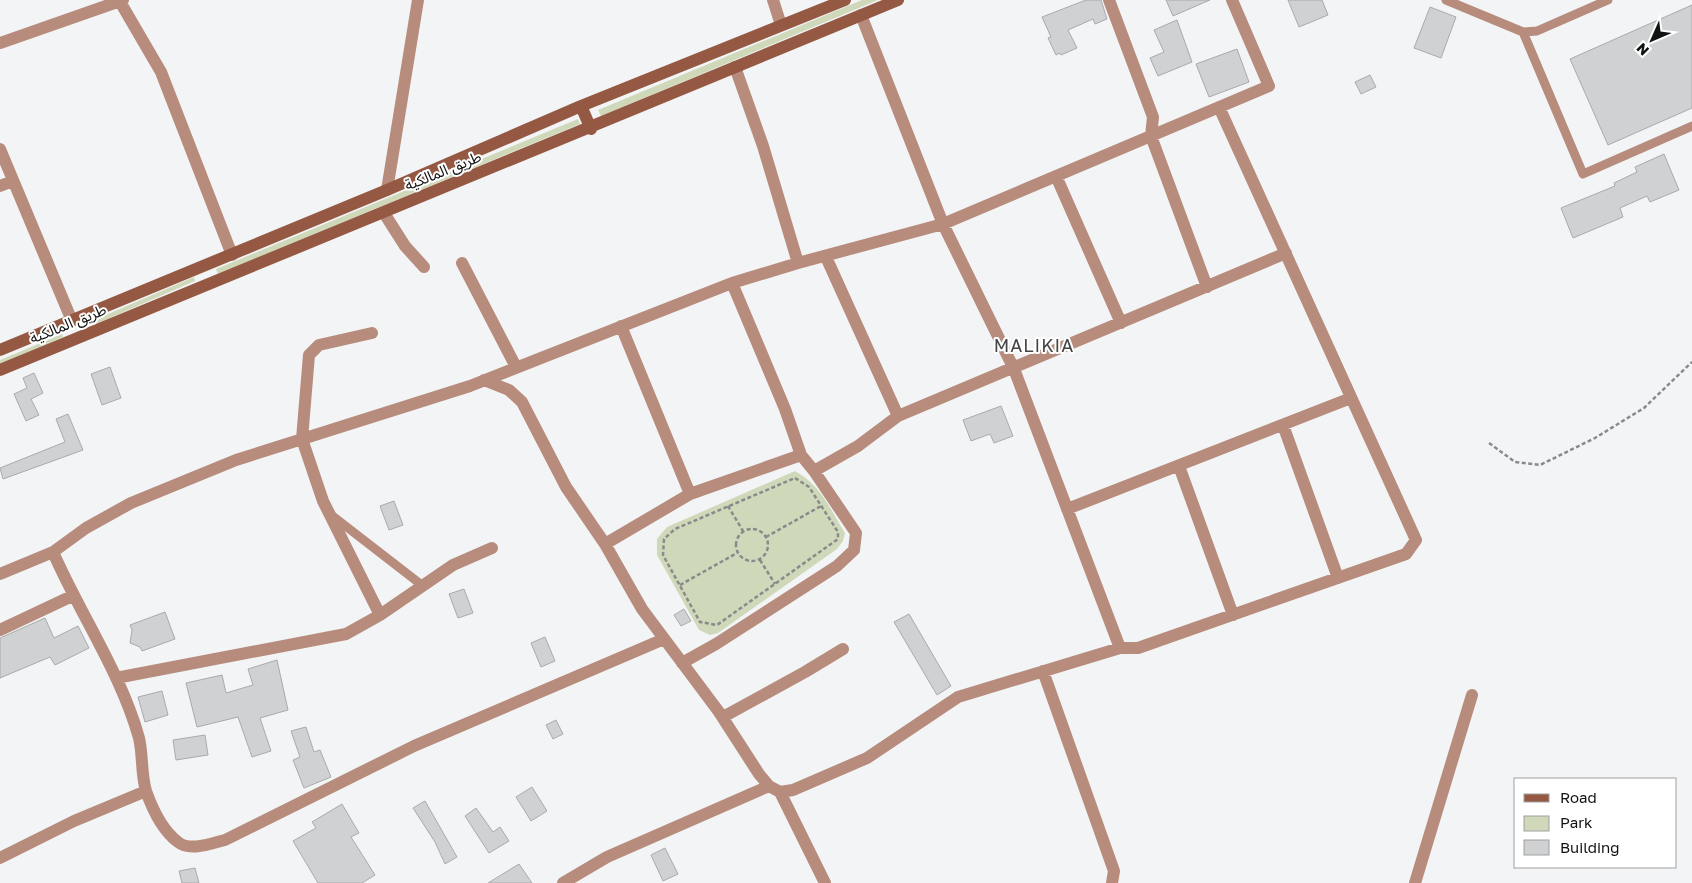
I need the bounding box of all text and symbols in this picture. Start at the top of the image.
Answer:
north arrow [1627,15,1677,65]
text: N [1633,40,1652,59]
street label: طريق المالكية [402,147,484,195]
street label: طريق المالكية [27,300,109,348]
district label: MALIKIA [994,334,1074,356]
legend [1514,778,1677,868]
text: Road [1560,788,1597,806]
text: Park [1560,813,1593,831]
text: Building [1560,838,1620,856]

